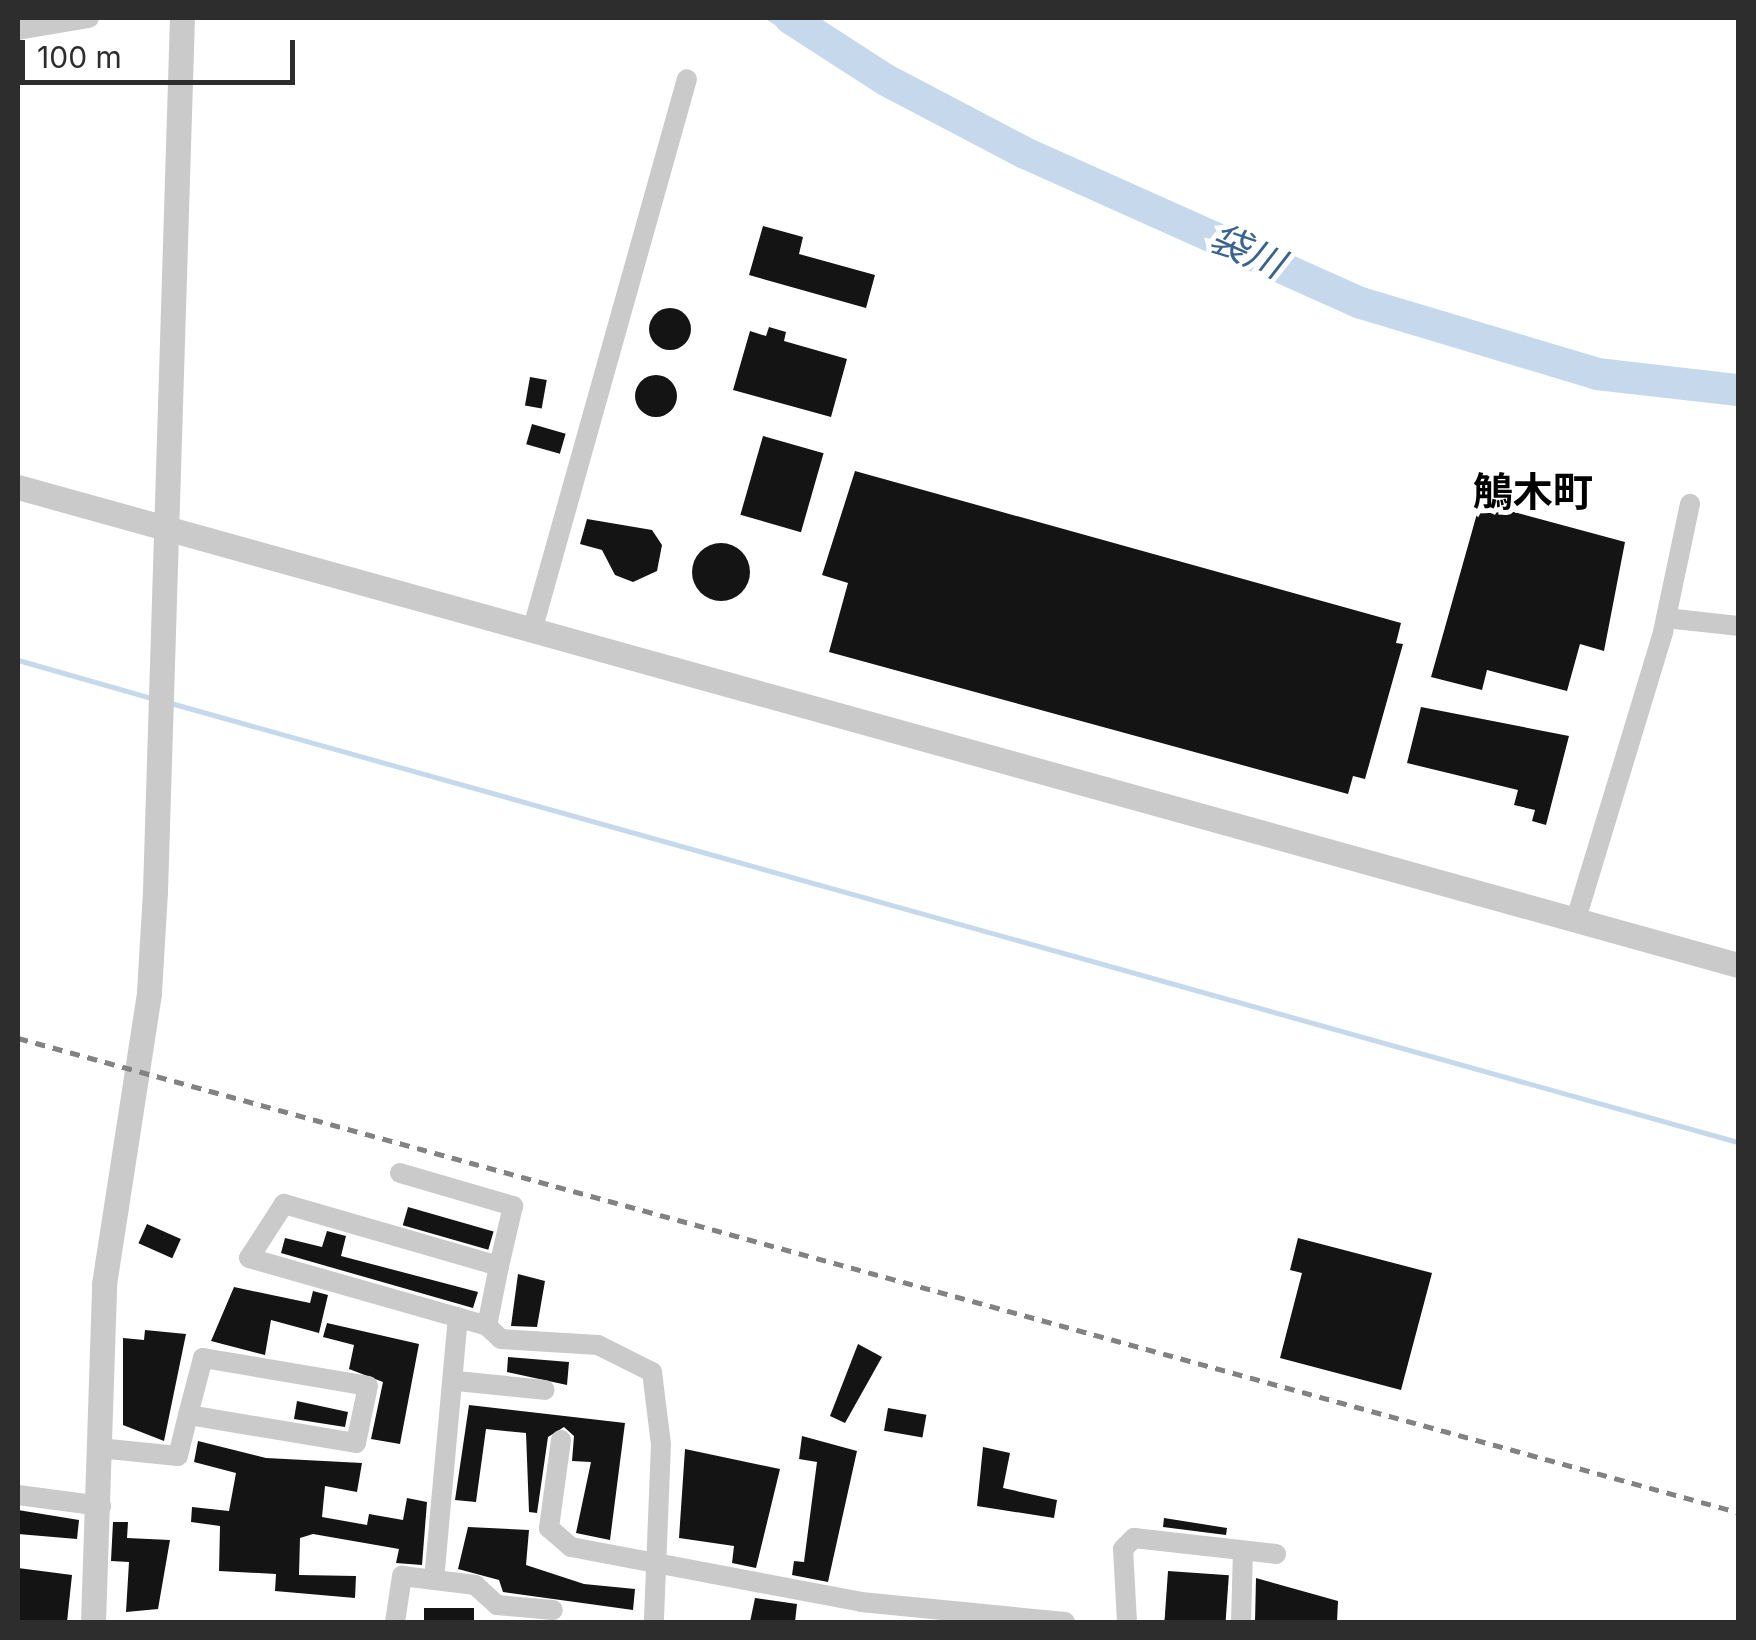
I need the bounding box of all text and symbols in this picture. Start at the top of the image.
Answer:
scale bar [25,20,300,82]
text: 100 m [37,39,122,75]
water label: 袋川 [1203,215,1291,287]
district label: 鵤木町 [1473,468,1593,516]

